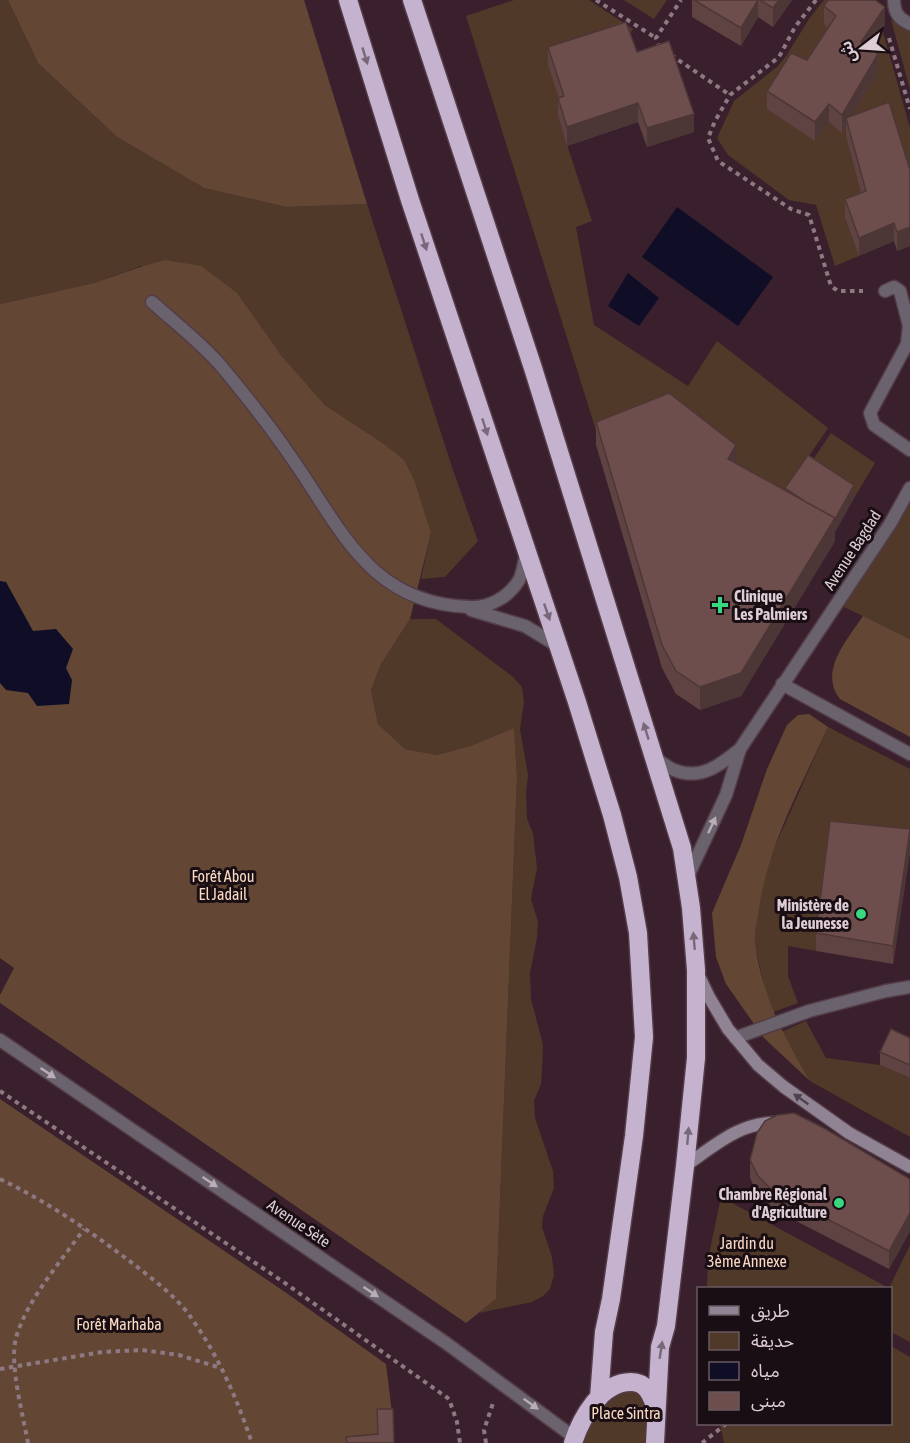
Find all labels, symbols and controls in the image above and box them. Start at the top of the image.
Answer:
north arrow [832,18,892,78]
text: ش [836,39,860,65]
one-way arrow [361,47,370,65]
one-way arrow [420,233,429,251]
one-way arrow [481,418,490,436]
street label: Avenue Bagdad [820,507,885,593]
place label: Clinique Les Palmiers [734,587,808,623]
marker: Clinique Les Palmiers [711,596,729,614]
one-way arrow [542,603,552,621]
one-way arrow [640,722,650,740]
one-way arrow [708,817,717,834]
park label: Forêt Abou El Jadail [191,867,255,903]
place label: Ministère de la Jeunesse [777,896,849,932]
marker: Ministère de la Jeunesse [854,907,868,921]
one-way arrow [689,932,699,951]
one-way arrow [40,1067,56,1079]
one-way arrow [794,1093,810,1105]
one-way arrow [683,1126,693,1145]
one-way arrow [202,1177,218,1188]
place label: Chambre Régional d'Agriculture [719,1185,828,1221]
street label: Avenue Sète [264,1195,334,1251]
marker: Chambre Régional d'Agriculture [832,1196,846,1210]
park label: Jardin du 3ème Annexe [707,1234,787,1270]
one-way arrow [363,1286,379,1297]
legend [697,1287,892,1425]
text: طريق [751,1300,790,1322]
park label: Forêt Marhaba [76,1315,162,1333]
text: حديقة [751,1330,794,1351]
one-way arrow [656,1340,665,1359]
text: مياه [751,1360,780,1381]
text: مبنى [751,1390,786,1412]
one-way arrow [523,1398,538,1410]
park label: Place Sintra [591,1404,661,1422]

